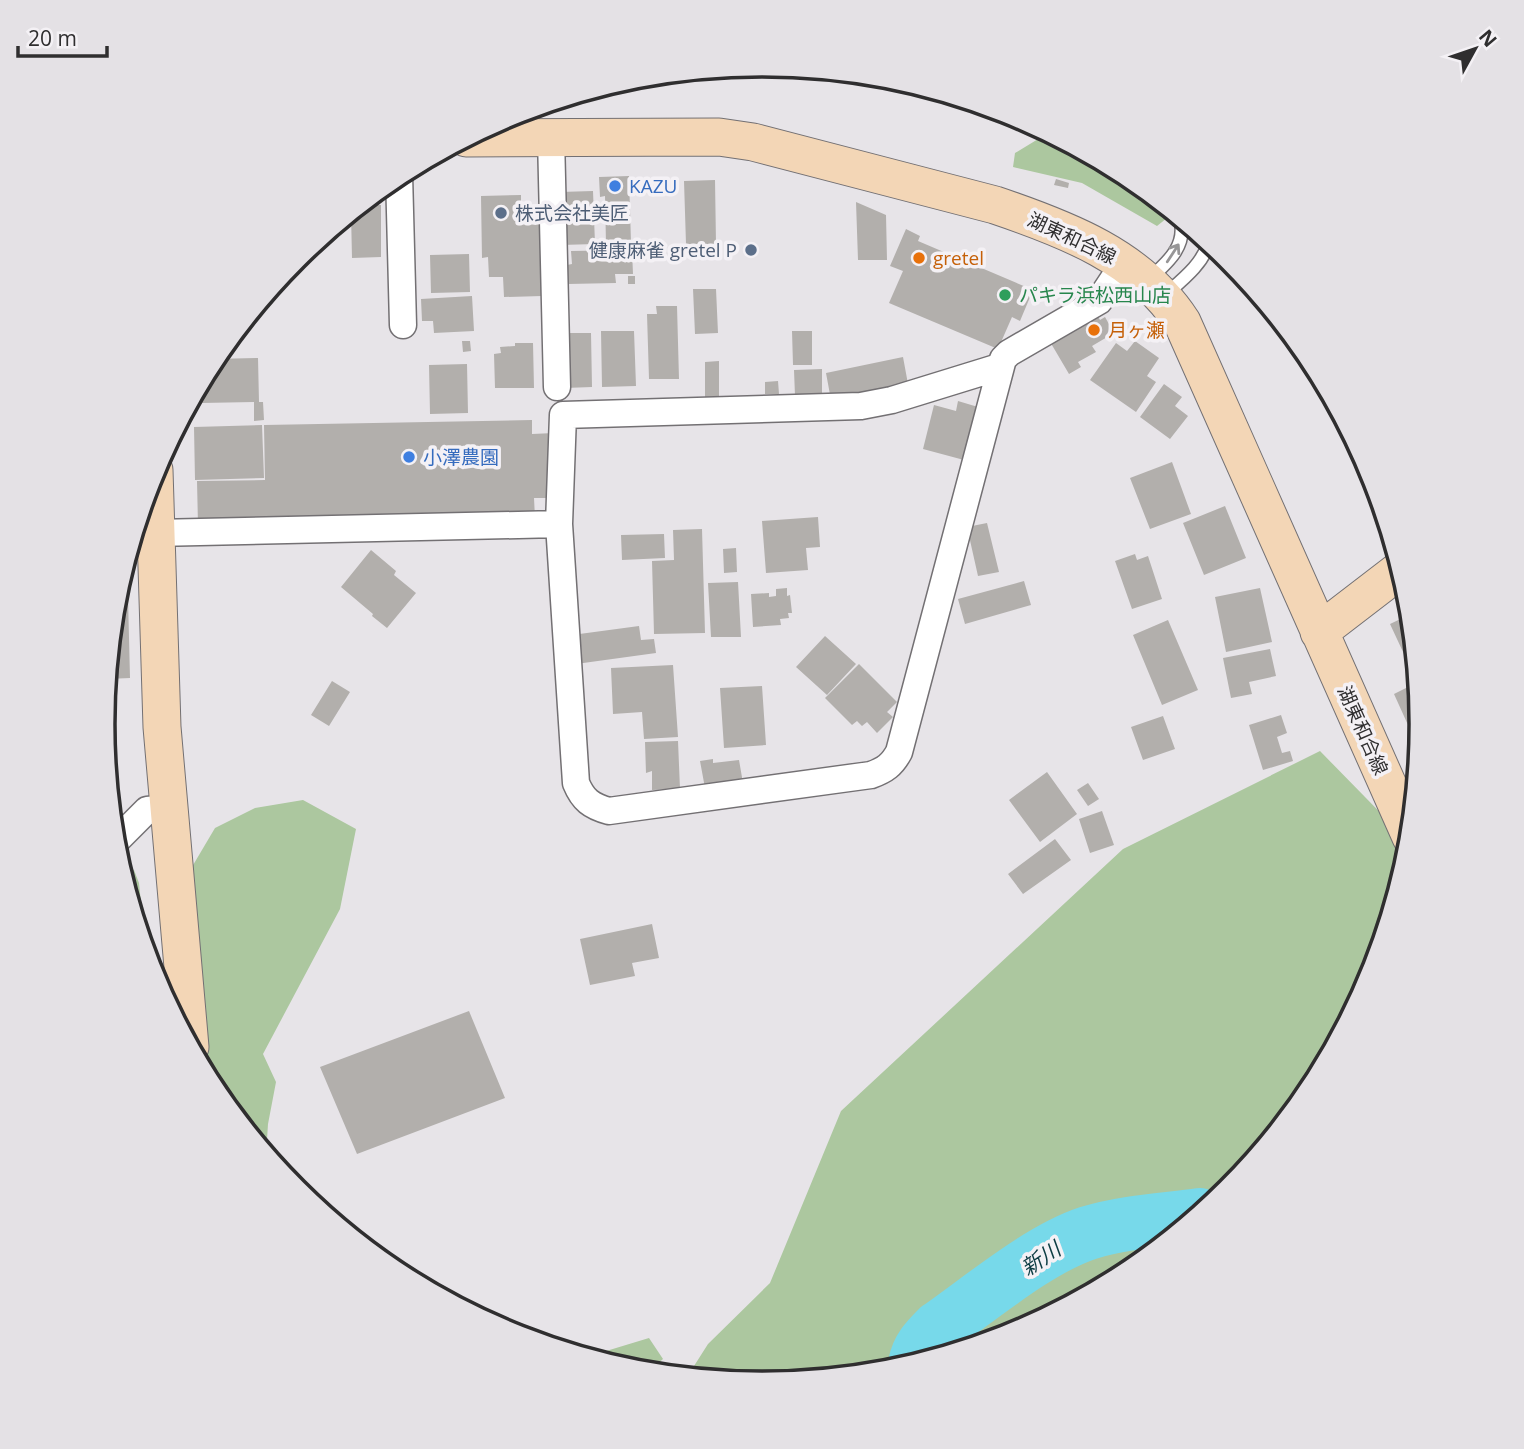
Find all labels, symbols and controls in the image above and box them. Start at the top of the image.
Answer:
scale bar [18,14,107,58]
north arrow [1440,14,1510,84]
text: 20 m [28,24,77,52]
text: N [1473,24,1503,52]
place label: KAZU [629,173,677,199]
marker: KAZU [607,178,623,194]
place label: 株式会社美匠 [515,200,629,226]
marker: 株式会社美匠 [493,205,509,221]
street label: 湖東和合線 [1023,206,1121,270]
place label: 健康麻雀 gretel P [589,237,737,263]
marker: 健康麻雀 gretel P [743,242,759,258]
one-way arrow [1166,244,1181,263]
place label: gretel [933,245,984,271]
marker: gretel [911,250,927,266]
place label: パキラ浜松西山店 [1019,282,1171,308]
marker: パキラ浜松西山店 [997,287,1013,303]
place label: 月ヶ瀬 [1108,317,1165,343]
marker: 月ヶ瀬 [1086,322,1102,338]
place label: 小澤農園 [423,444,499,470]
marker: 小澤農園 [401,449,417,465]
street label: 湖東和合線 [1332,681,1394,779]
water label: 新川 [1015,1234,1067,1282]

